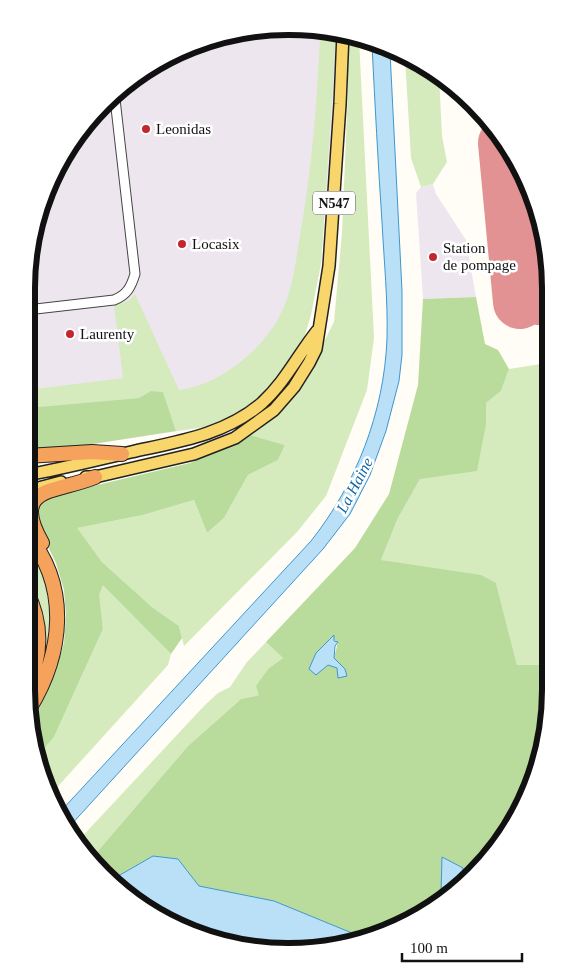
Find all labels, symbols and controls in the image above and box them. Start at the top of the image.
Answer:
place label: Leonidas [156,121,211,137]
marker: Leonidas [140,123,152,135]
road number: N547 [313,192,355,214]
place label: Locasix [192,236,240,252]
marker: Locasix [176,238,188,250]
place label: Station de pompage [443,240,516,273]
marker: Station de pompage [427,251,439,263]
place label: Laurenty [80,326,135,342]
marker: Laurenty [64,328,76,340]
water label: La Haine [332,455,376,517]
scale bar [402,930,522,962]
text: 100 m [410,940,448,956]

